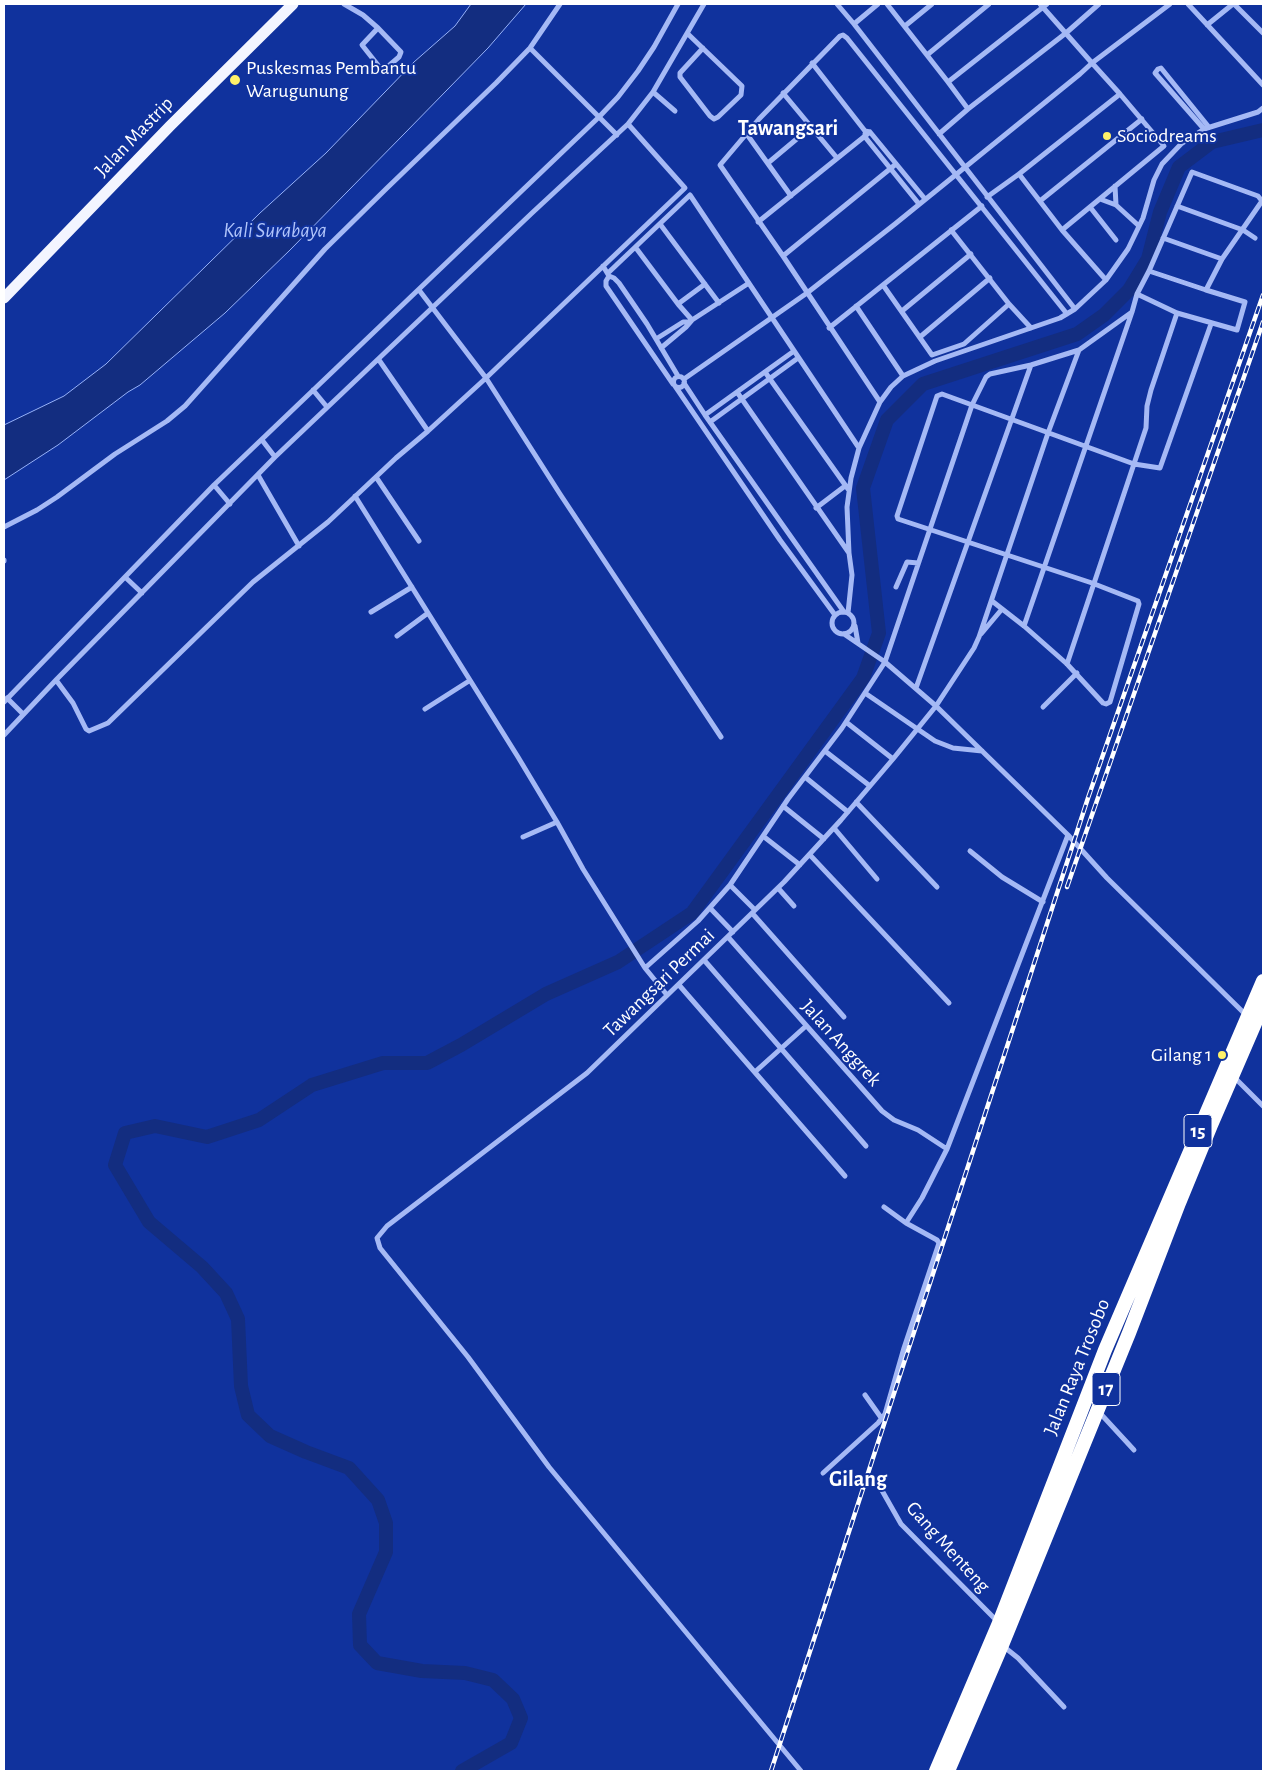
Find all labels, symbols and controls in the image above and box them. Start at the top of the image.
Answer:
place label: Puskesmas Pembantu Warugunung [246,56,416,103]
marker: Puskesmas Pembantu Warugunung [228,73,242,87]
street label: Jalan Mastrip [90,92,178,182]
district label: Tawangsari [738,115,838,141]
place label: Sociodreams [1117,124,1217,148]
marker: Sociodreams [1101,130,1113,142]
water label: Kali Surabaya [223,218,327,244]
street label: Tawangsari Permai [598,924,720,1042]
street label: Jalan Anggrek [796,995,886,1091]
place label: Gilang 1 [1151,1043,1212,1067]
marker: Gilang 1 [1216,1049,1228,1061]
road number: 15 [1184,1114,1212,1148]
street label: Jalan Raya Trosobo [1039,1295,1115,1439]
road number: 17 [1092,1372,1120,1406]
district label: Gilang [829,1466,887,1492]
street label: Gang Menteng [901,1496,995,1598]

